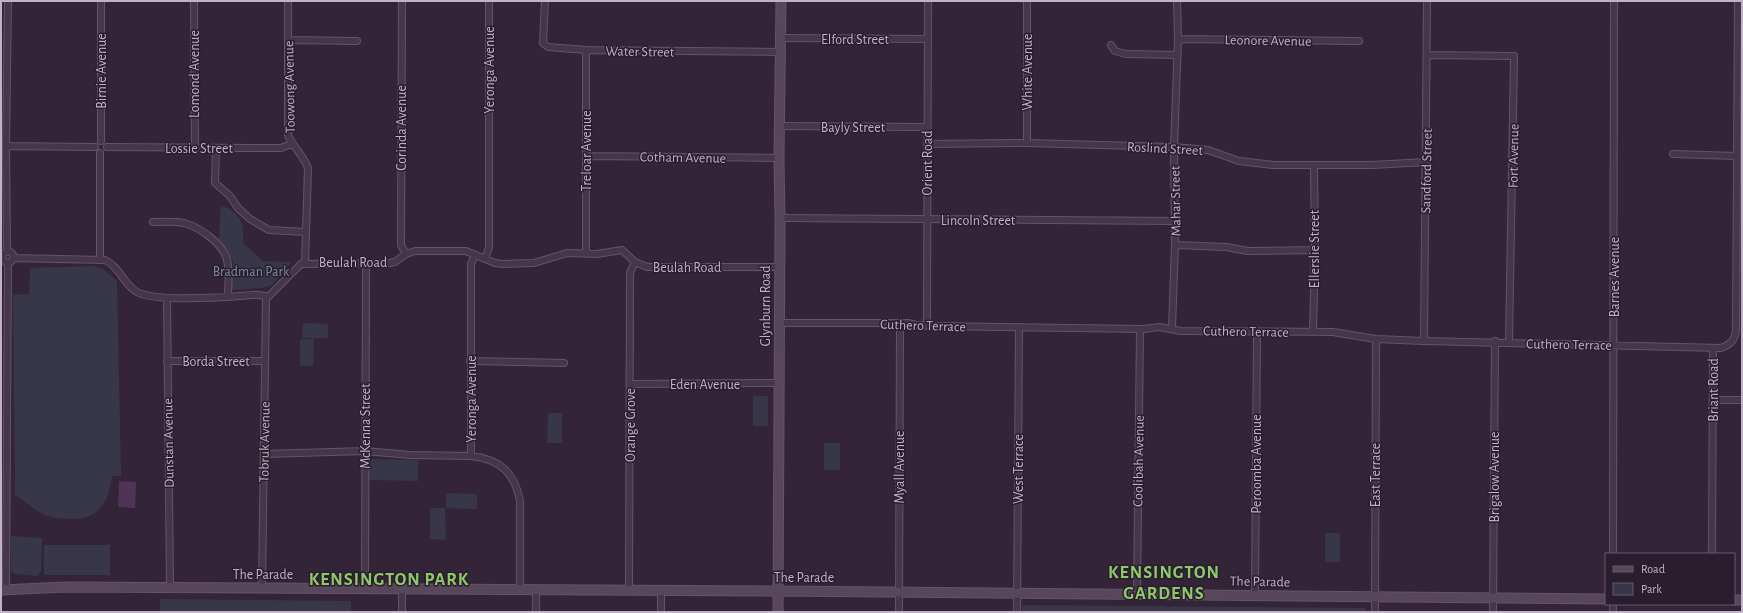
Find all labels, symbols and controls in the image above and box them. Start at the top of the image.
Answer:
street label: Yeronga Avenue [483,26,497,114]
street label: Lomond Avenue [188,30,202,118]
street label: Birnie Avenue [95,33,109,109]
street label: Elford Street [821,33,889,47]
street label: Leonore Avenue [1224,33,1312,49]
street label: White Avenue [1021,34,1035,110]
street label: Toowong Avenue [282,41,298,133]
street label: Water Street [605,44,675,60]
street label: Corinda Avenue [395,85,409,171]
street label: Treloar Avenue [580,110,594,192]
street label: Bayly Street [821,121,886,135]
street label: Fort Avenue [1506,124,1522,188]
street label: Sandford Street [1419,128,1435,214]
street label: Orient Road [921,130,935,196]
street label: Roslind Street [1127,140,1204,158]
street label: Lossie Street [165,142,234,156]
street label: Cotham Avenue [640,150,726,166]
street label: Mahar Street [1168,165,1184,236]
street label: Ellerslie Street [1308,209,1322,288]
street label: Lincoln Street [941,214,1016,228]
street label: Barnes Avenue [1608,237,1622,317]
street label: Beulah Road [319,256,387,270]
street label: Beulah Road [653,261,721,275]
park label: Bradman Park [213,265,290,279]
street label: Glynburn Road [759,265,773,347]
street label: Cuthero Terrace [880,318,966,334]
street label: Cuthero Terrace [1203,324,1289,340]
street label: Cuthero Terrace [1526,337,1612,353]
street label: Borda Street [182,355,250,369]
street label: Yeronga Avenue [465,355,479,443]
street label: Briant Road [1707,358,1721,422]
street label: Eden Avenue [670,378,740,392]
street label: McKenna Street [359,383,373,469]
street label: Orange Grove [624,388,638,462]
street label: Dunstan Avenue [161,398,177,488]
street label: Tobruk Avenue [257,401,273,483]
street label: Peroomba Avenue [1250,414,1264,514]
street label: Coolibah Avenue [1131,415,1147,507]
street label: Myall Avenue [893,430,907,504]
street label: Brigalow Avenue [1488,431,1502,523]
street label: West Terrace [1012,434,1026,504]
street label: East Terrace [1369,443,1383,507]
legend [1605,553,1735,605]
text: Road [1641,563,1665,575]
district label: KENSINGTON GARDENS [1108,564,1220,603]
street label: The Parade [233,568,293,582]
district label: KENSINGTON PARK [309,571,469,589]
street label: The Parade [774,571,834,585]
street label: The Parade [1230,574,1290,590]
text: Park [1641,583,1662,595]

